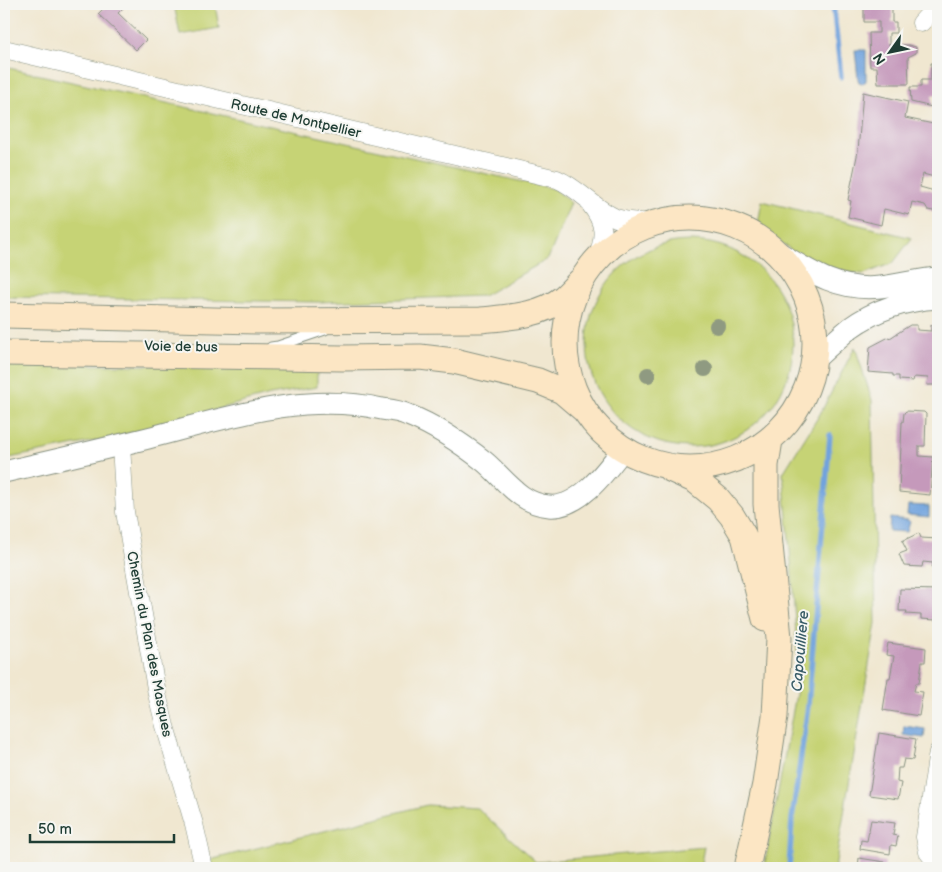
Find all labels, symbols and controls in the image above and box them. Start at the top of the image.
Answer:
north arrow [864,28,914,78]
text: N [870,50,890,68]
street label: Route de Montpellier [229,95,364,142]
street label: Voie de bus [144,337,218,356]
street label: Chemin du Plan des Masques [123,550,176,738]
water label: Capouilliere [787,609,814,692]
scale bar [30,812,174,844]
text: 50 m [38,820,72,839]

